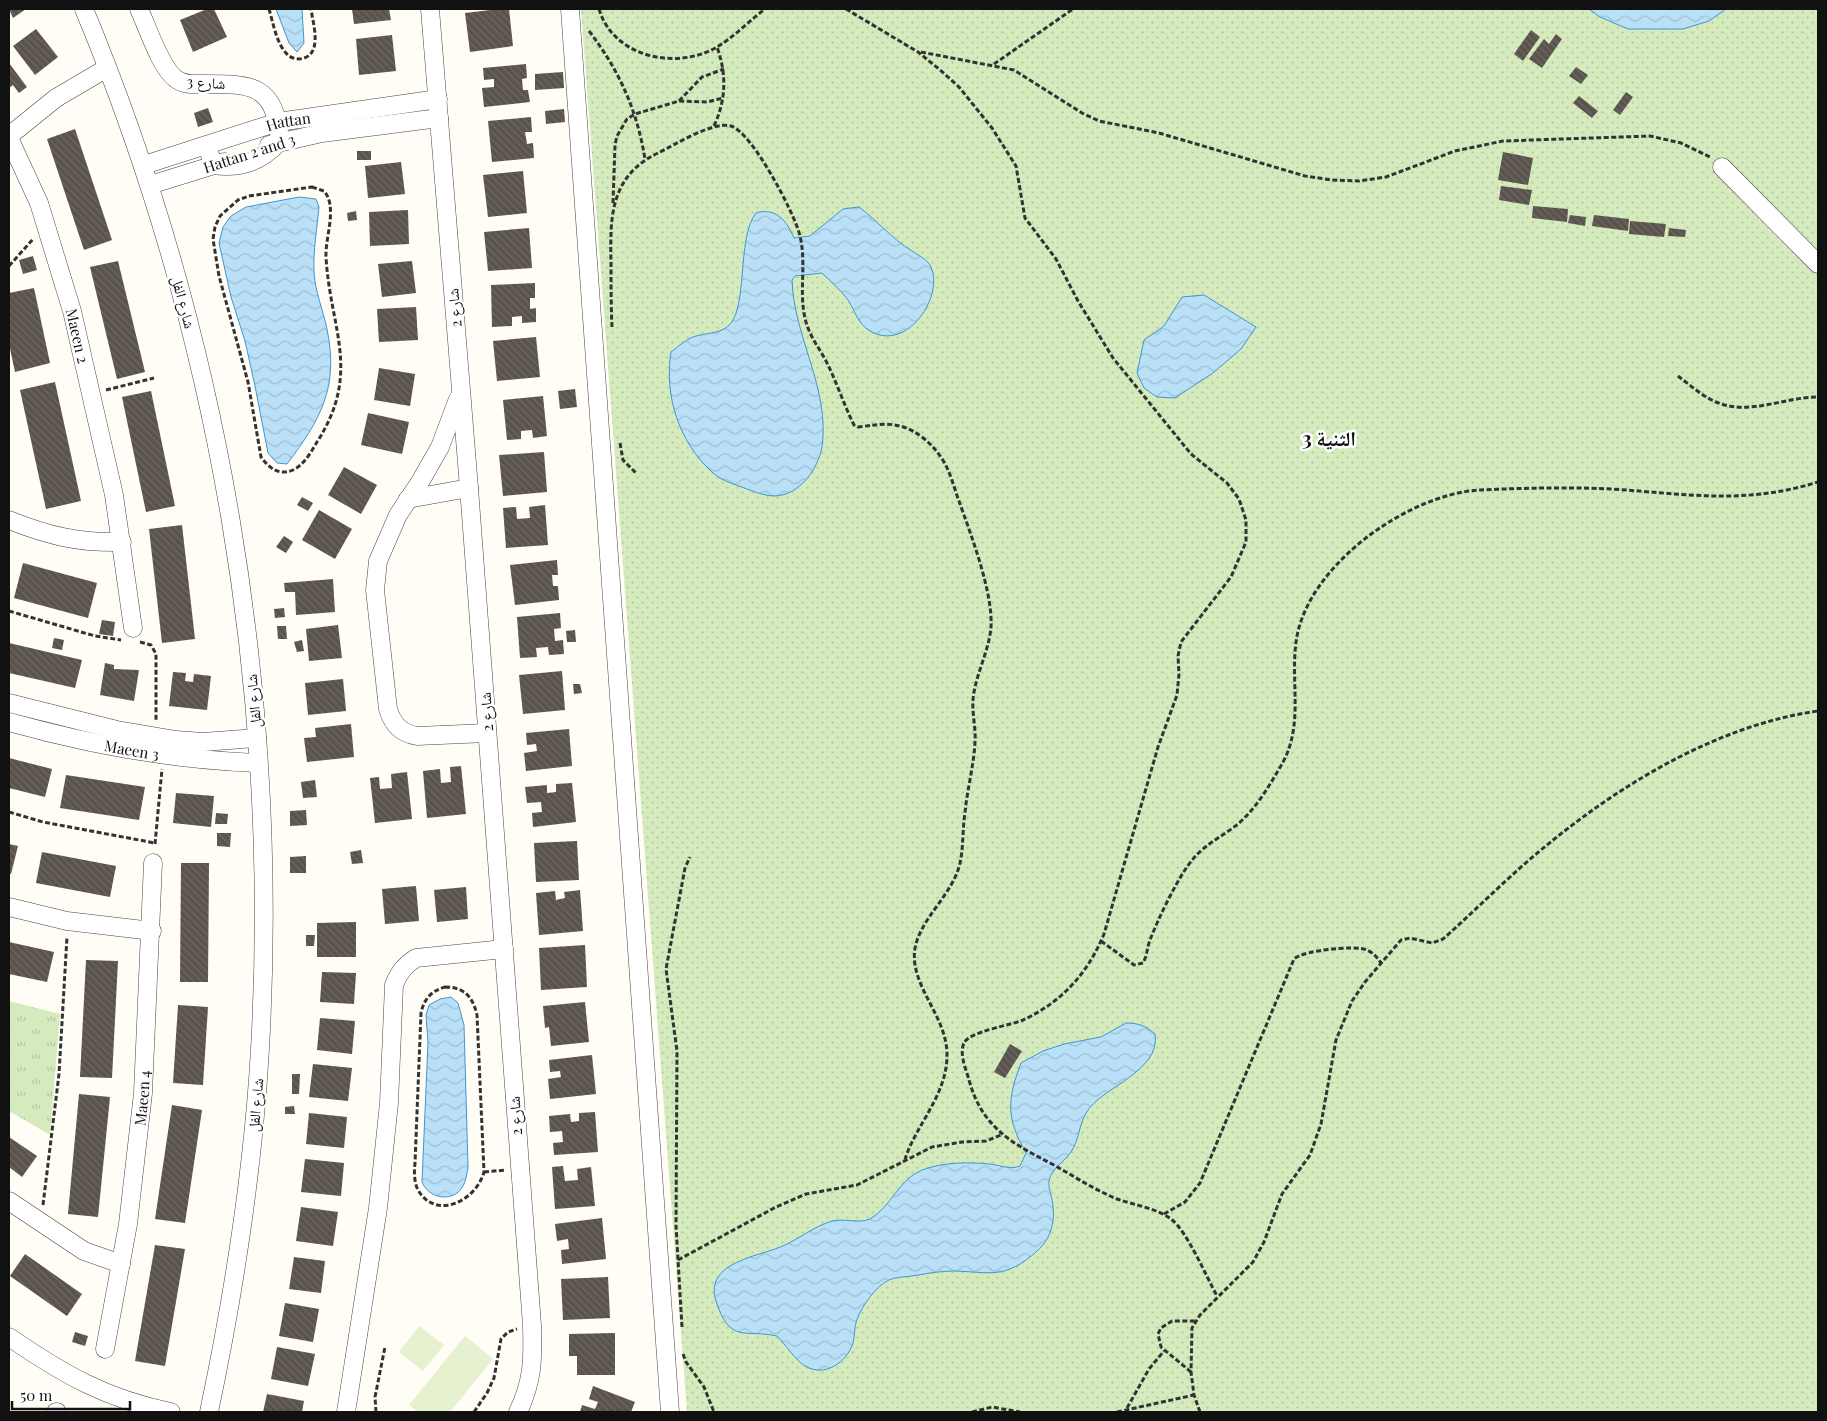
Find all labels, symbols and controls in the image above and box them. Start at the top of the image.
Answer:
street label: شارع 3 [186,71,226,94]
street label: Hattan [263,107,312,135]
street label: Hattan 2 and 3 [200,129,298,177]
street label: شارع الفل [166,273,201,331]
street label: شارع 2 [442,287,467,329]
street label: Maeen 2 [62,307,94,365]
district label: الثنية 3 [1302,424,1356,451]
street label: شارع الفل [241,673,266,729]
street label: شارع 2 [475,691,498,732]
street label: Maeen 3 [103,735,161,764]
street label: Maeen 4 [129,1070,154,1127]
street label: شارع الفل [243,1077,268,1133]
street label: شارع 2 [504,1095,527,1136]
scale bar [12,1378,130,1410]
text: 50 m [20,1385,53,1405]

